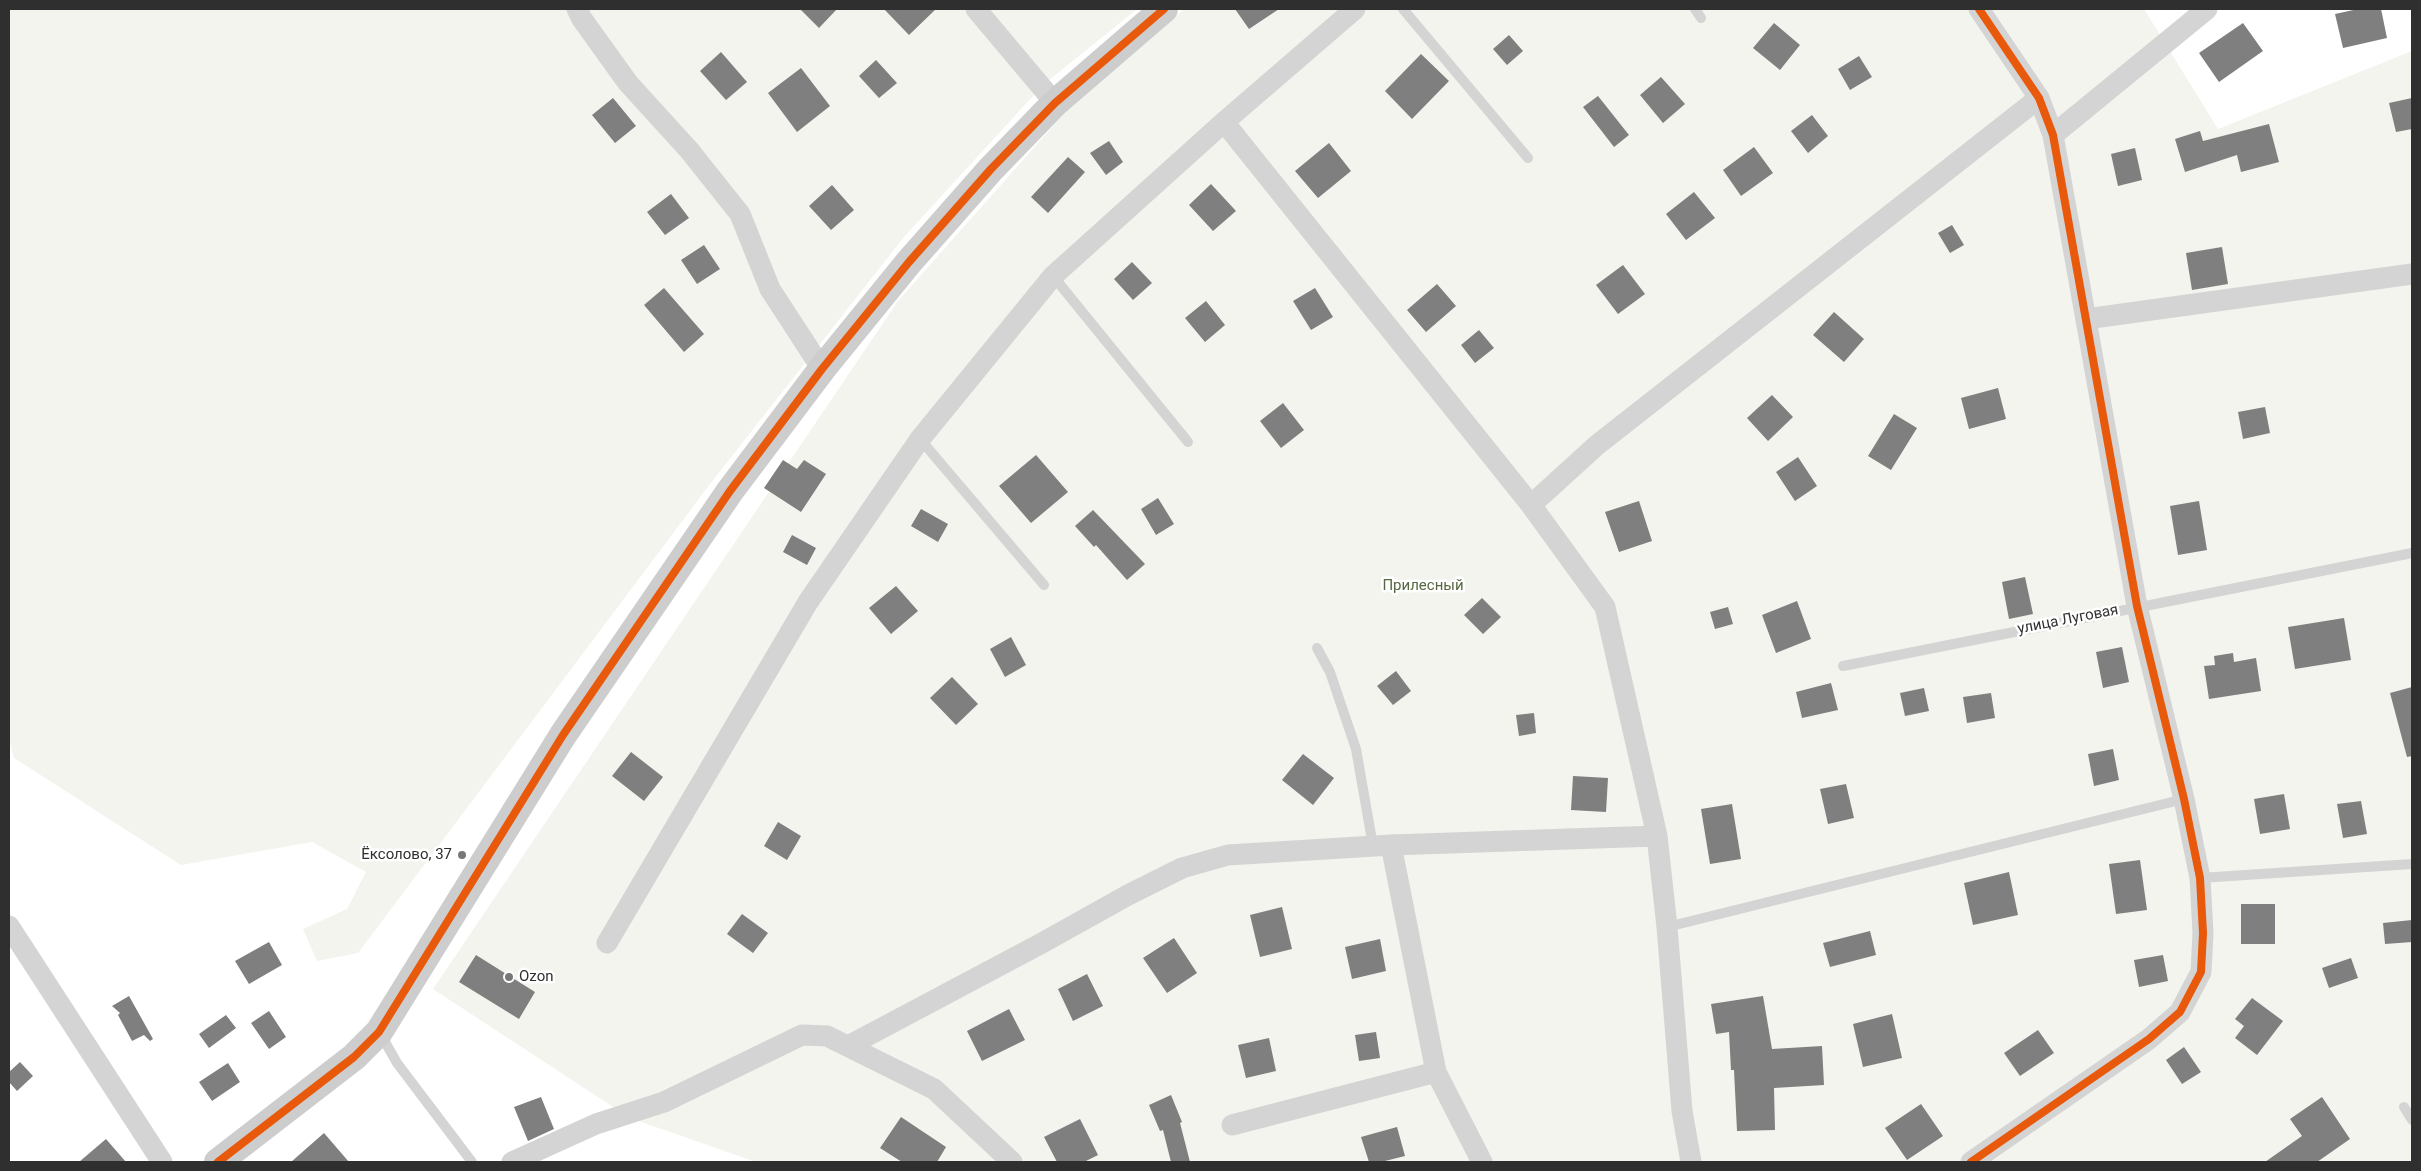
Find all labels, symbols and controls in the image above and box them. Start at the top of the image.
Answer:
park label: Прилесный [1382,577,1464,595]
street label: улица Луговая [2016,601,2120,639]
place label: Ёксолово, 37 [361,846,452,864]
marker: Ёксолово, 37 [456,849,468,861]
place label: Ozon [519,968,553,986]
marker: Ozon [503,971,515,983]

